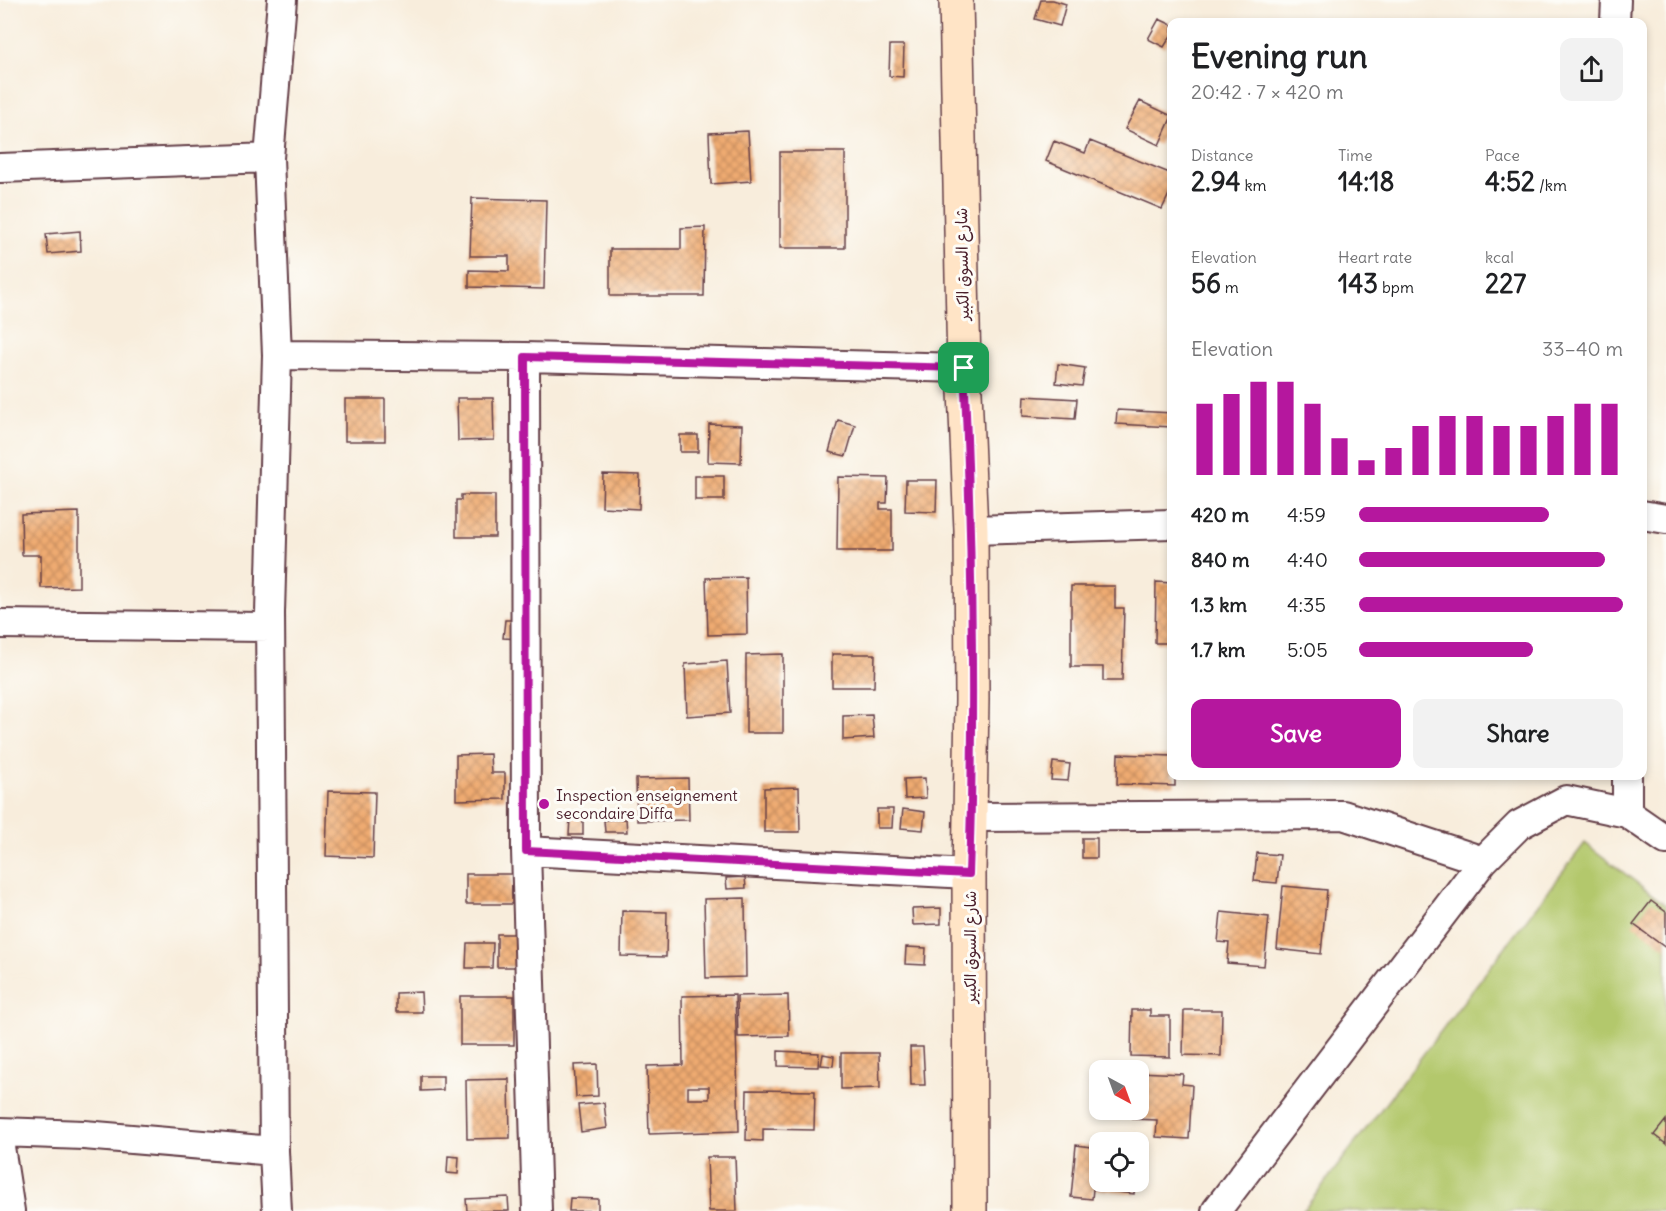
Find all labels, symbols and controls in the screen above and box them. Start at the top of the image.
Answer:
text: Evening run [1191,35,1367,77]
button: share [1560,38,1623,101]
text: 20:42 · 7 × 420 m [1191,79,1344,104]
text: Distance [1191,145,1253,165]
text: Time [1338,145,1373,165]
text: Pace [1485,145,1520,165]
text: 2.94 [1191,165,1241,198]
text: 14:18 [1338,165,1395,198]
text: 4:52 [1485,165,1535,198]
text: km [1241,175,1267,195]
text: /km [1535,175,1567,195]
street label: شارع السوق الكبير [951,208,975,322]
text: Elevation [1191,247,1257,267]
text: Heart rate [1338,247,1412,267]
text: kcal [1485,247,1514,267]
text: 56 [1191,267,1221,300]
text: 143 [1338,267,1378,300]
text: 227 [1485,267,1526,300]
text: m [1221,277,1239,297]
text: bpm [1378,277,1414,297]
text: Elevation [1191,336,1273,361]
text: 33–40 m [1542,336,1623,361]
pin [938,342,989,393]
icon: arrive [947,351,980,384]
text: 420 m [1191,502,1249,527]
text: 4:59 [1287,502,1326,527]
text: 840 m [1191,547,1250,572]
text: 4:40 [1287,547,1328,572]
text: 1.3 km [1191,592,1247,617]
text: 4:35 [1287,592,1326,617]
text: 1.7 km [1191,637,1245,662]
text: 5:05 [1287,637,1328,662]
button: Save [1191,699,1401,768]
button: Share [1413,699,1623,768]
place label: Inspection enseignement secondaire Diffa [556,785,738,823]
marker: Inspection enseignement secondaire Diffa [537,797,551,811]
street label: شارع السوق الكبير [960,891,982,1005]
north arrow [1089,1060,1149,1120]
map controls [1089,1060,1149,1192]
button: locate [1089,1132,1149,1192]

